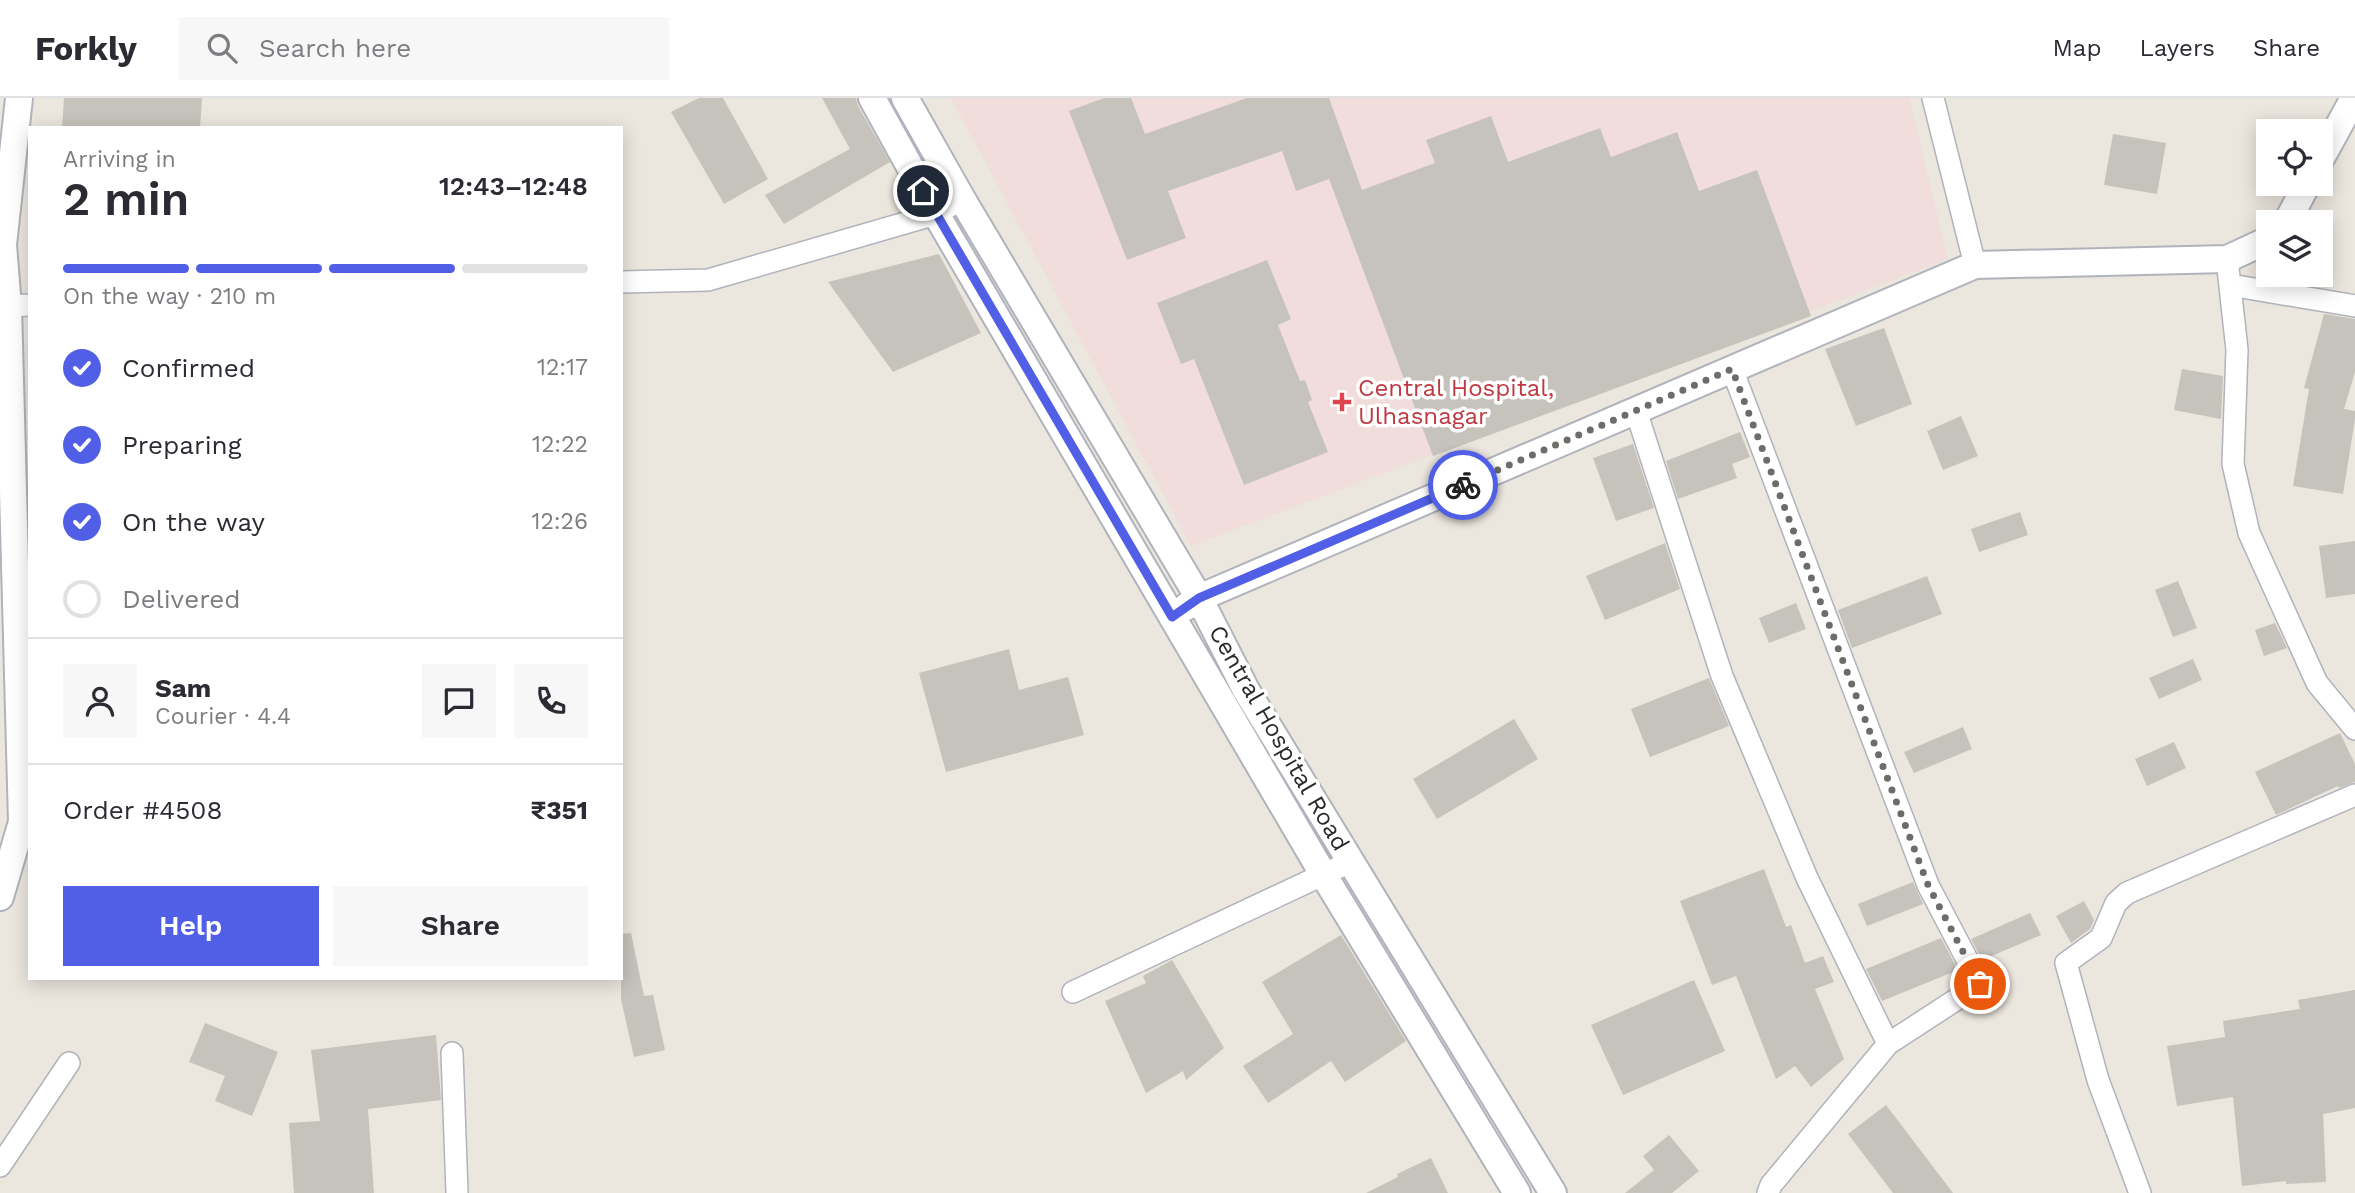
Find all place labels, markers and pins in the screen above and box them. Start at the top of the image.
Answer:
pin [893,161,953,221]
place label: Central Hospital, Ulhasnagar [1358,374,1554,430]
marker: Central Hospital, Ulhasnagar [1332,392,1352,412]
pin [1950,954,2010,1014]

